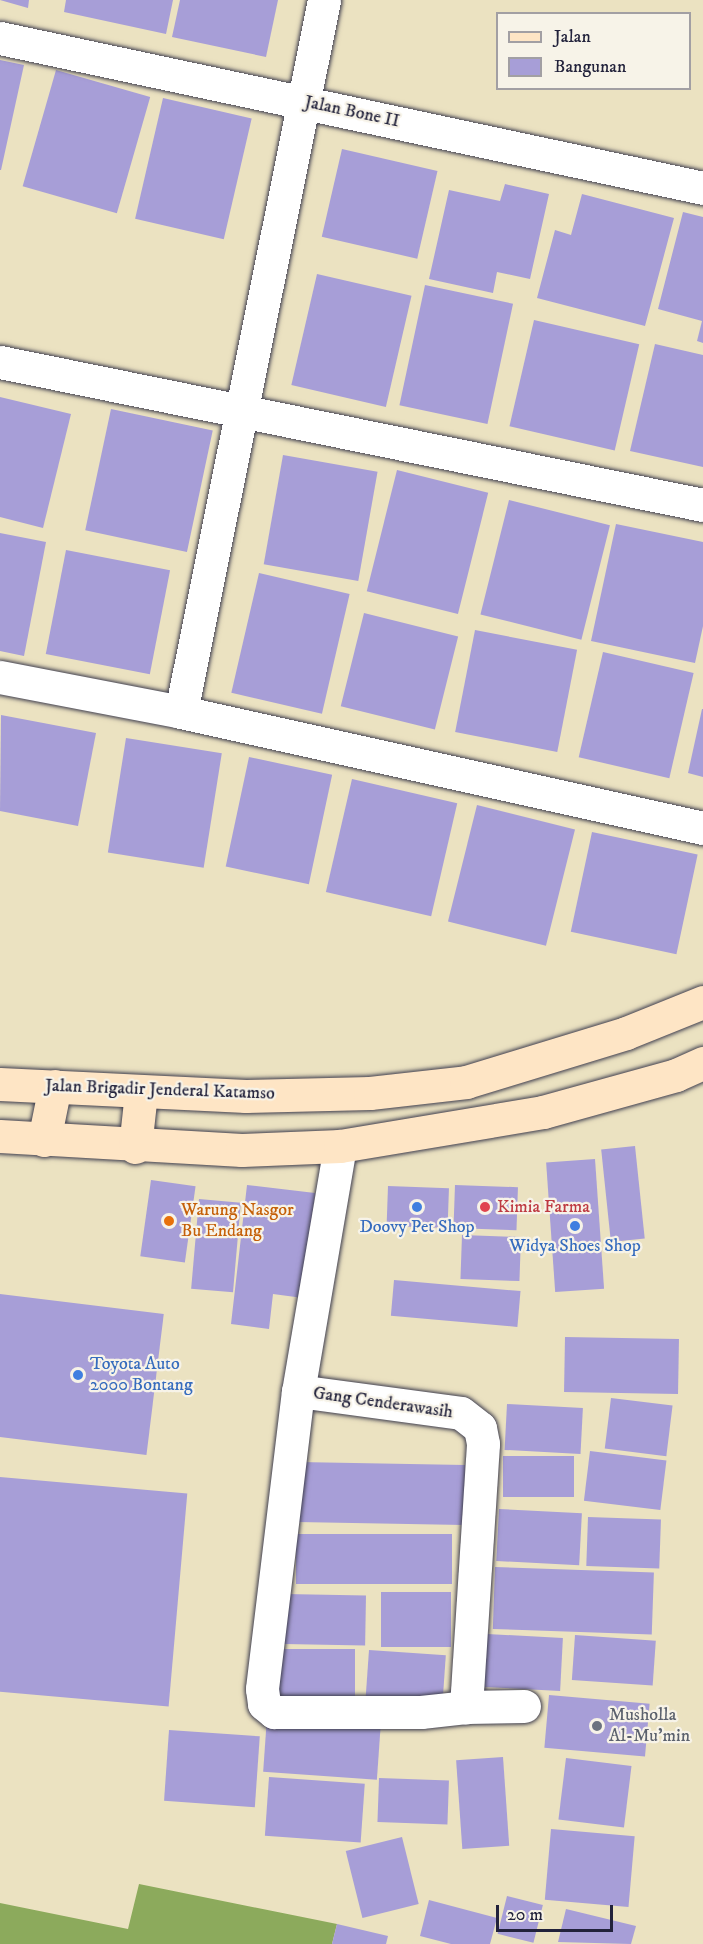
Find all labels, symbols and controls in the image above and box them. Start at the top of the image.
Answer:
legend [496,12,691,90]
text: Jalan [554,26,591,48]
text: Bangunan [554,56,626,78]
street label: Jalan Bone II [303,91,401,133]
street label: Jalan Brigadir Jenderal Katamso [45,1075,275,1105]
place label: Kimia Farma [497,1196,590,1218]
place label: Warung Nasgor Bu Endang [181,1200,294,1242]
marker: Doovy Pet Shop [410,1200,424,1214]
marker: Kimia Farma [478,1200,492,1214]
marker: Warung Nasgor Bu Endang [162,1214,176,1228]
place label: Doovy Pet Shop [359,1216,475,1238]
marker: Widya Shoes Shop [568,1219,582,1233]
place label: Widya Shoes Shop [509,1235,641,1257]
place label: Toyota Auto 2000 Bontang [90,1354,193,1396]
marker: Toyota Auto 2000 Bontang [71,1368,85,1382]
street label: Gang Cenderawasih [312,1382,454,1424]
place label: Musholla Al-Mu'min [609,1705,690,1748]
marker: Musholla Al-Mu'min [590,1719,604,1733]
scale bar [499,1893,616,1931]
text: 20 m [507,1904,543,1926]

